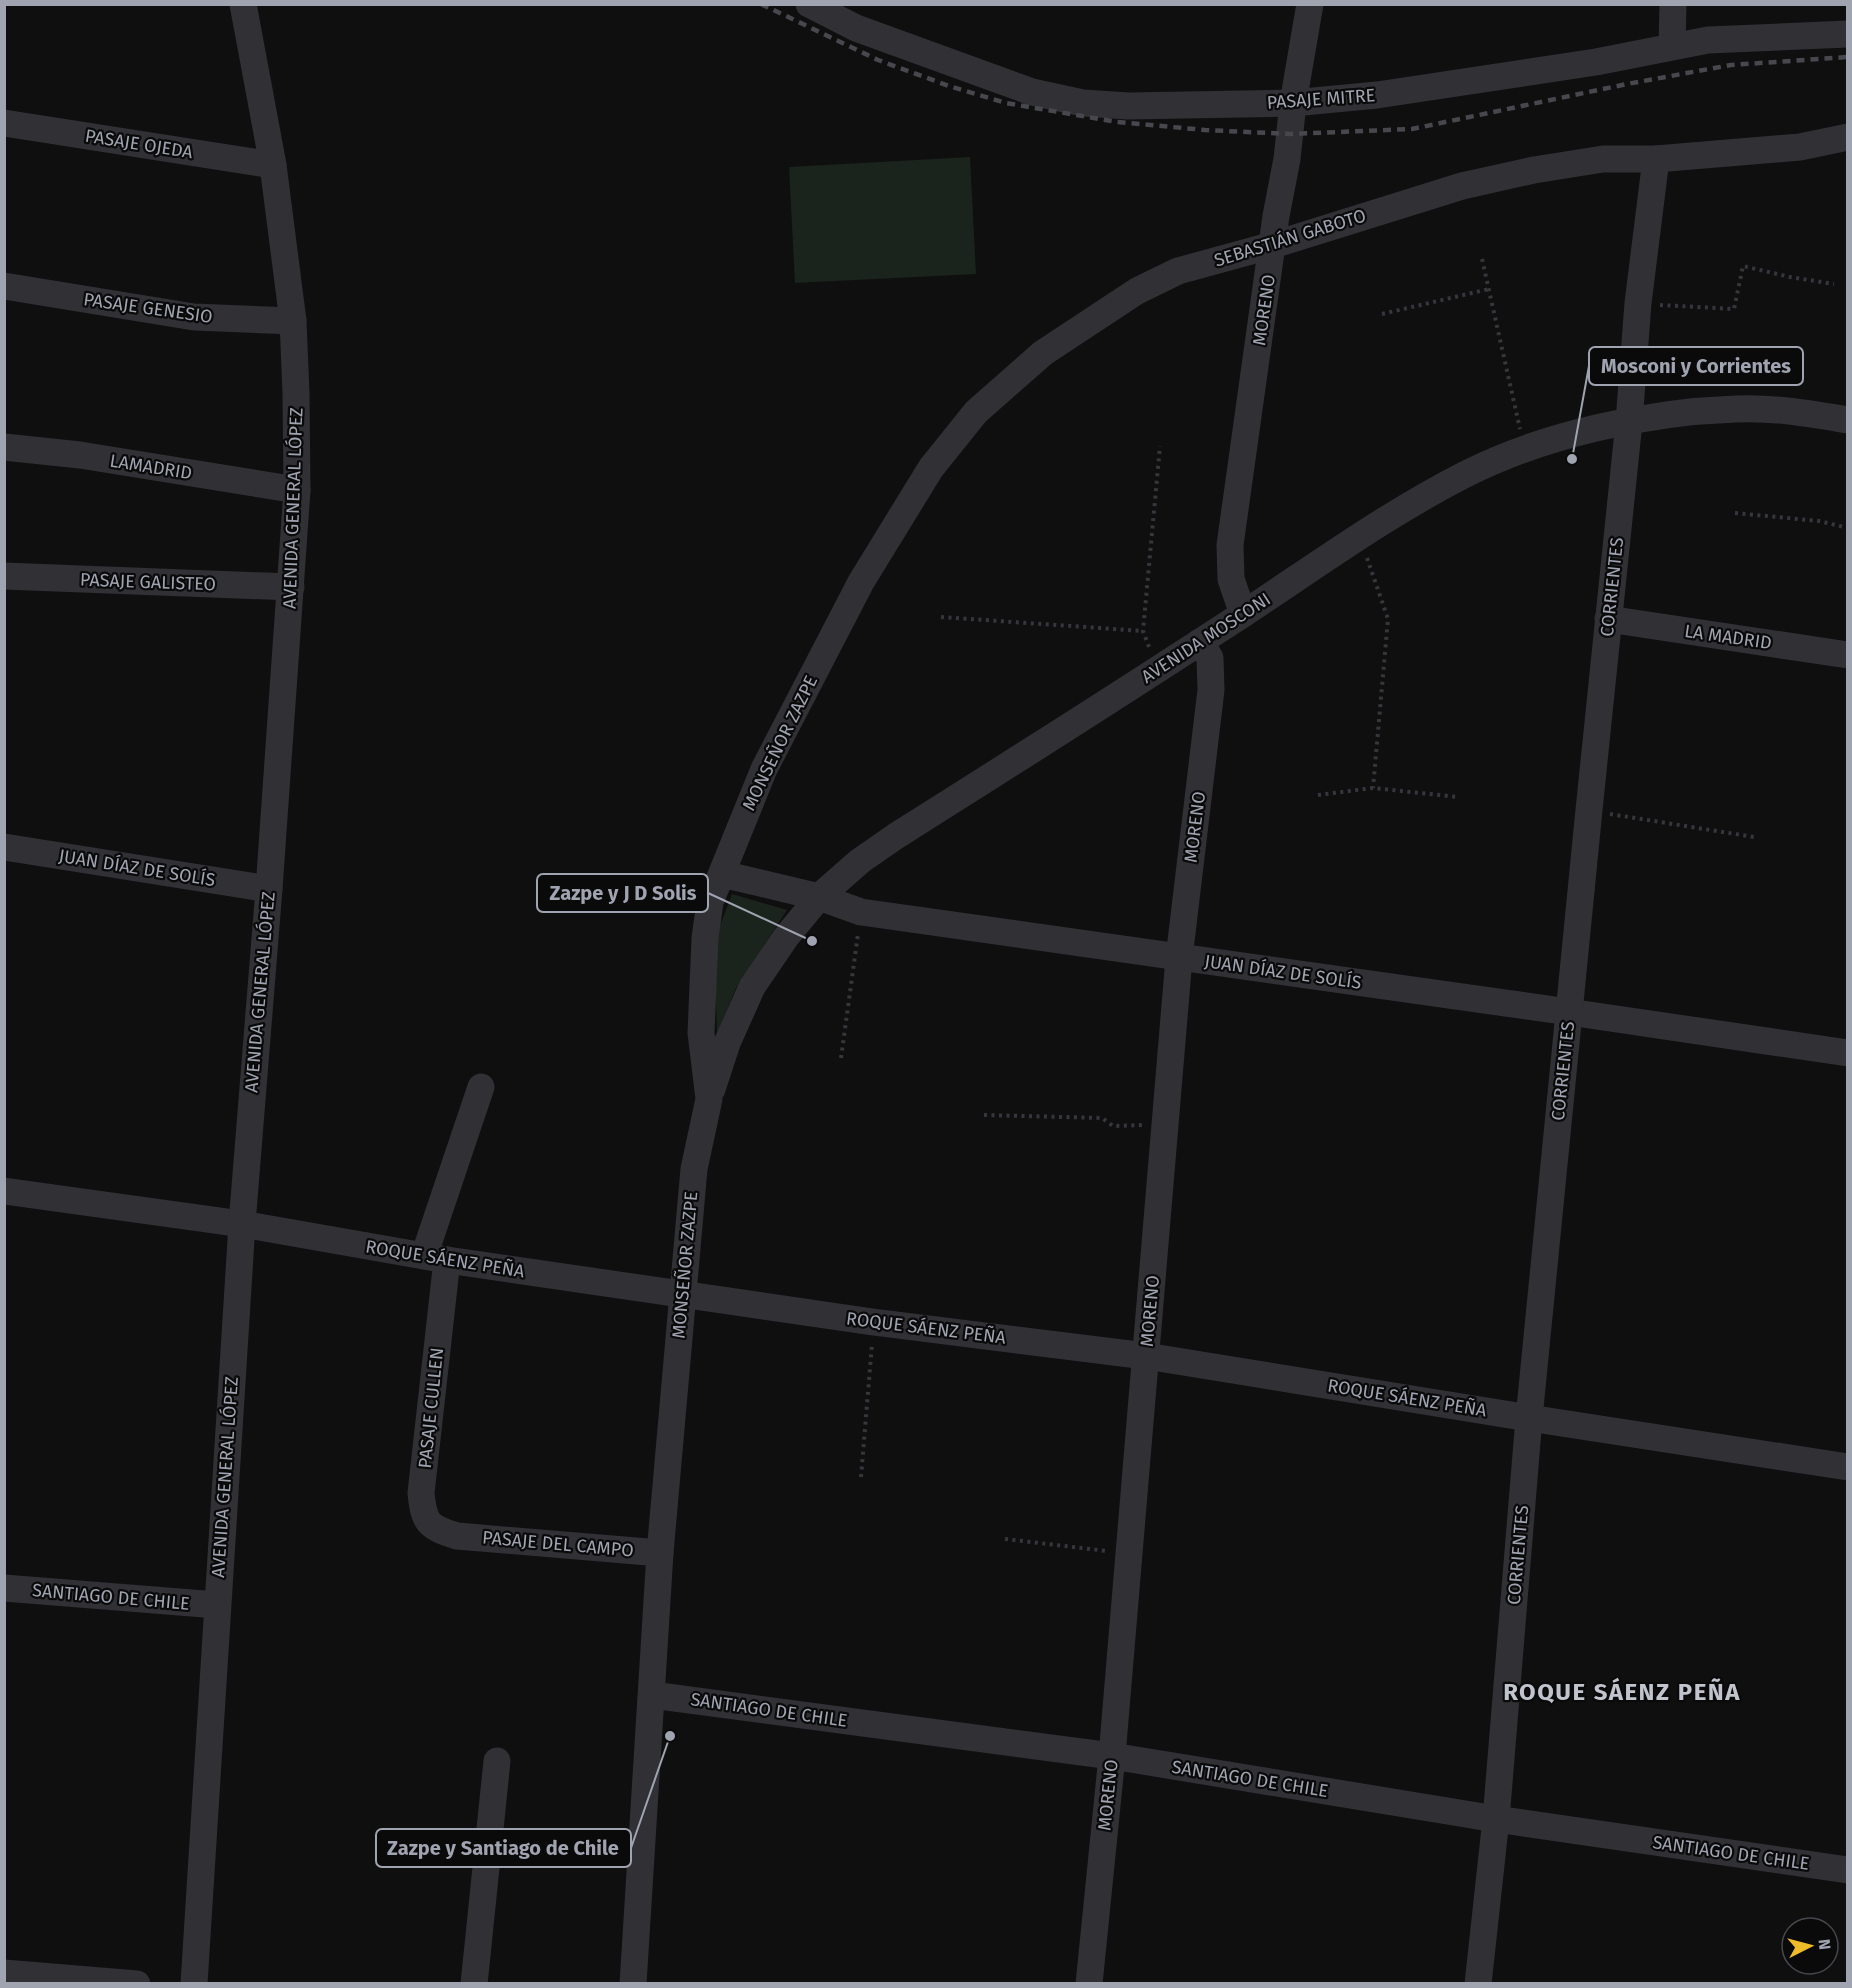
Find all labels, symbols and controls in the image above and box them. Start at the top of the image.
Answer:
street label: PASAJE MITRE [1266,84,1376,114]
street label: PASAJE OJEDA [84,125,195,163]
street label: SEBASTIÁN GABOTO [1211,203,1369,272]
street label: MORENO [1248,273,1280,347]
street label: PASAJE GENESIO [82,288,214,328]
callout: Mosconi y Corrientes [1589,347,1803,385]
text: Mosconi y Corrientes [1601,354,1791,378]
street label: AVENIDA GENERAL LÓPEZ [278,407,308,609]
street label: LAMADRID [108,450,194,484]
street label: CORRIENTES [1596,536,1628,638]
street label: PASAJE GALISTEO [80,569,216,595]
street label: AVENIDA MOSCONI [1137,588,1275,688]
street label: LA MADRID [1683,620,1773,654]
street label: MONSEÑOR ZAZPE [737,671,822,814]
street label: MORENO [1180,790,1210,864]
street label: JUAN DÍAZ DE SOLÍS [57,844,217,891]
callout: Zazpe y J D Solis [537,874,708,912]
text: Zazpe y J D Solis [550,881,697,905]
street label: AVENIDA GENERAL LÓPEZ [240,891,280,1093]
street label: JUAN DÍAZ DE SOLÍS [1203,949,1363,994]
street label: CORRIENTES [1547,1020,1579,1122]
street label: MONSEÑOR ZAZPE [667,1190,702,1339]
street label: ROQUE SÁENZ PEÑA [364,1235,527,1283]
street label: MORENO [1136,1274,1164,1348]
street label: ROQUE SÁENZ PEÑA [845,1306,1008,1349]
street label: PASAJE CULLEN [414,1347,448,1469]
street label: ROQUE SÁENZ PEÑA [1326,1374,1489,1422]
street label: AVENIDA GENERAL LÓPEZ [207,1376,243,1578]
street label: CORRIENTES [1503,1504,1533,1606]
street label: PASAJE DEL CAMPO [481,1526,635,1562]
street label: SANTIAGO DE CHILE [31,1579,191,1615]
district label: ROQUE SÁENZ PEÑA [1503,1677,1741,1706]
street label: SANTIAGO DE CHILE [689,1688,849,1732]
street label: SANTIAGO DE CHILE [1170,1756,1330,1802]
street label: MORENO [1093,1758,1123,1832]
callout: Zazpe y Santiago de Chile [376,1829,631,1867]
street label: SANTIAGO DE CHILE [1651,1831,1811,1875]
text: Zazpe y Santiago de Chile [387,1836,619,1860]
north arrow [1780,1916,1840,1976]
text: N [1814,1938,1834,1951]

